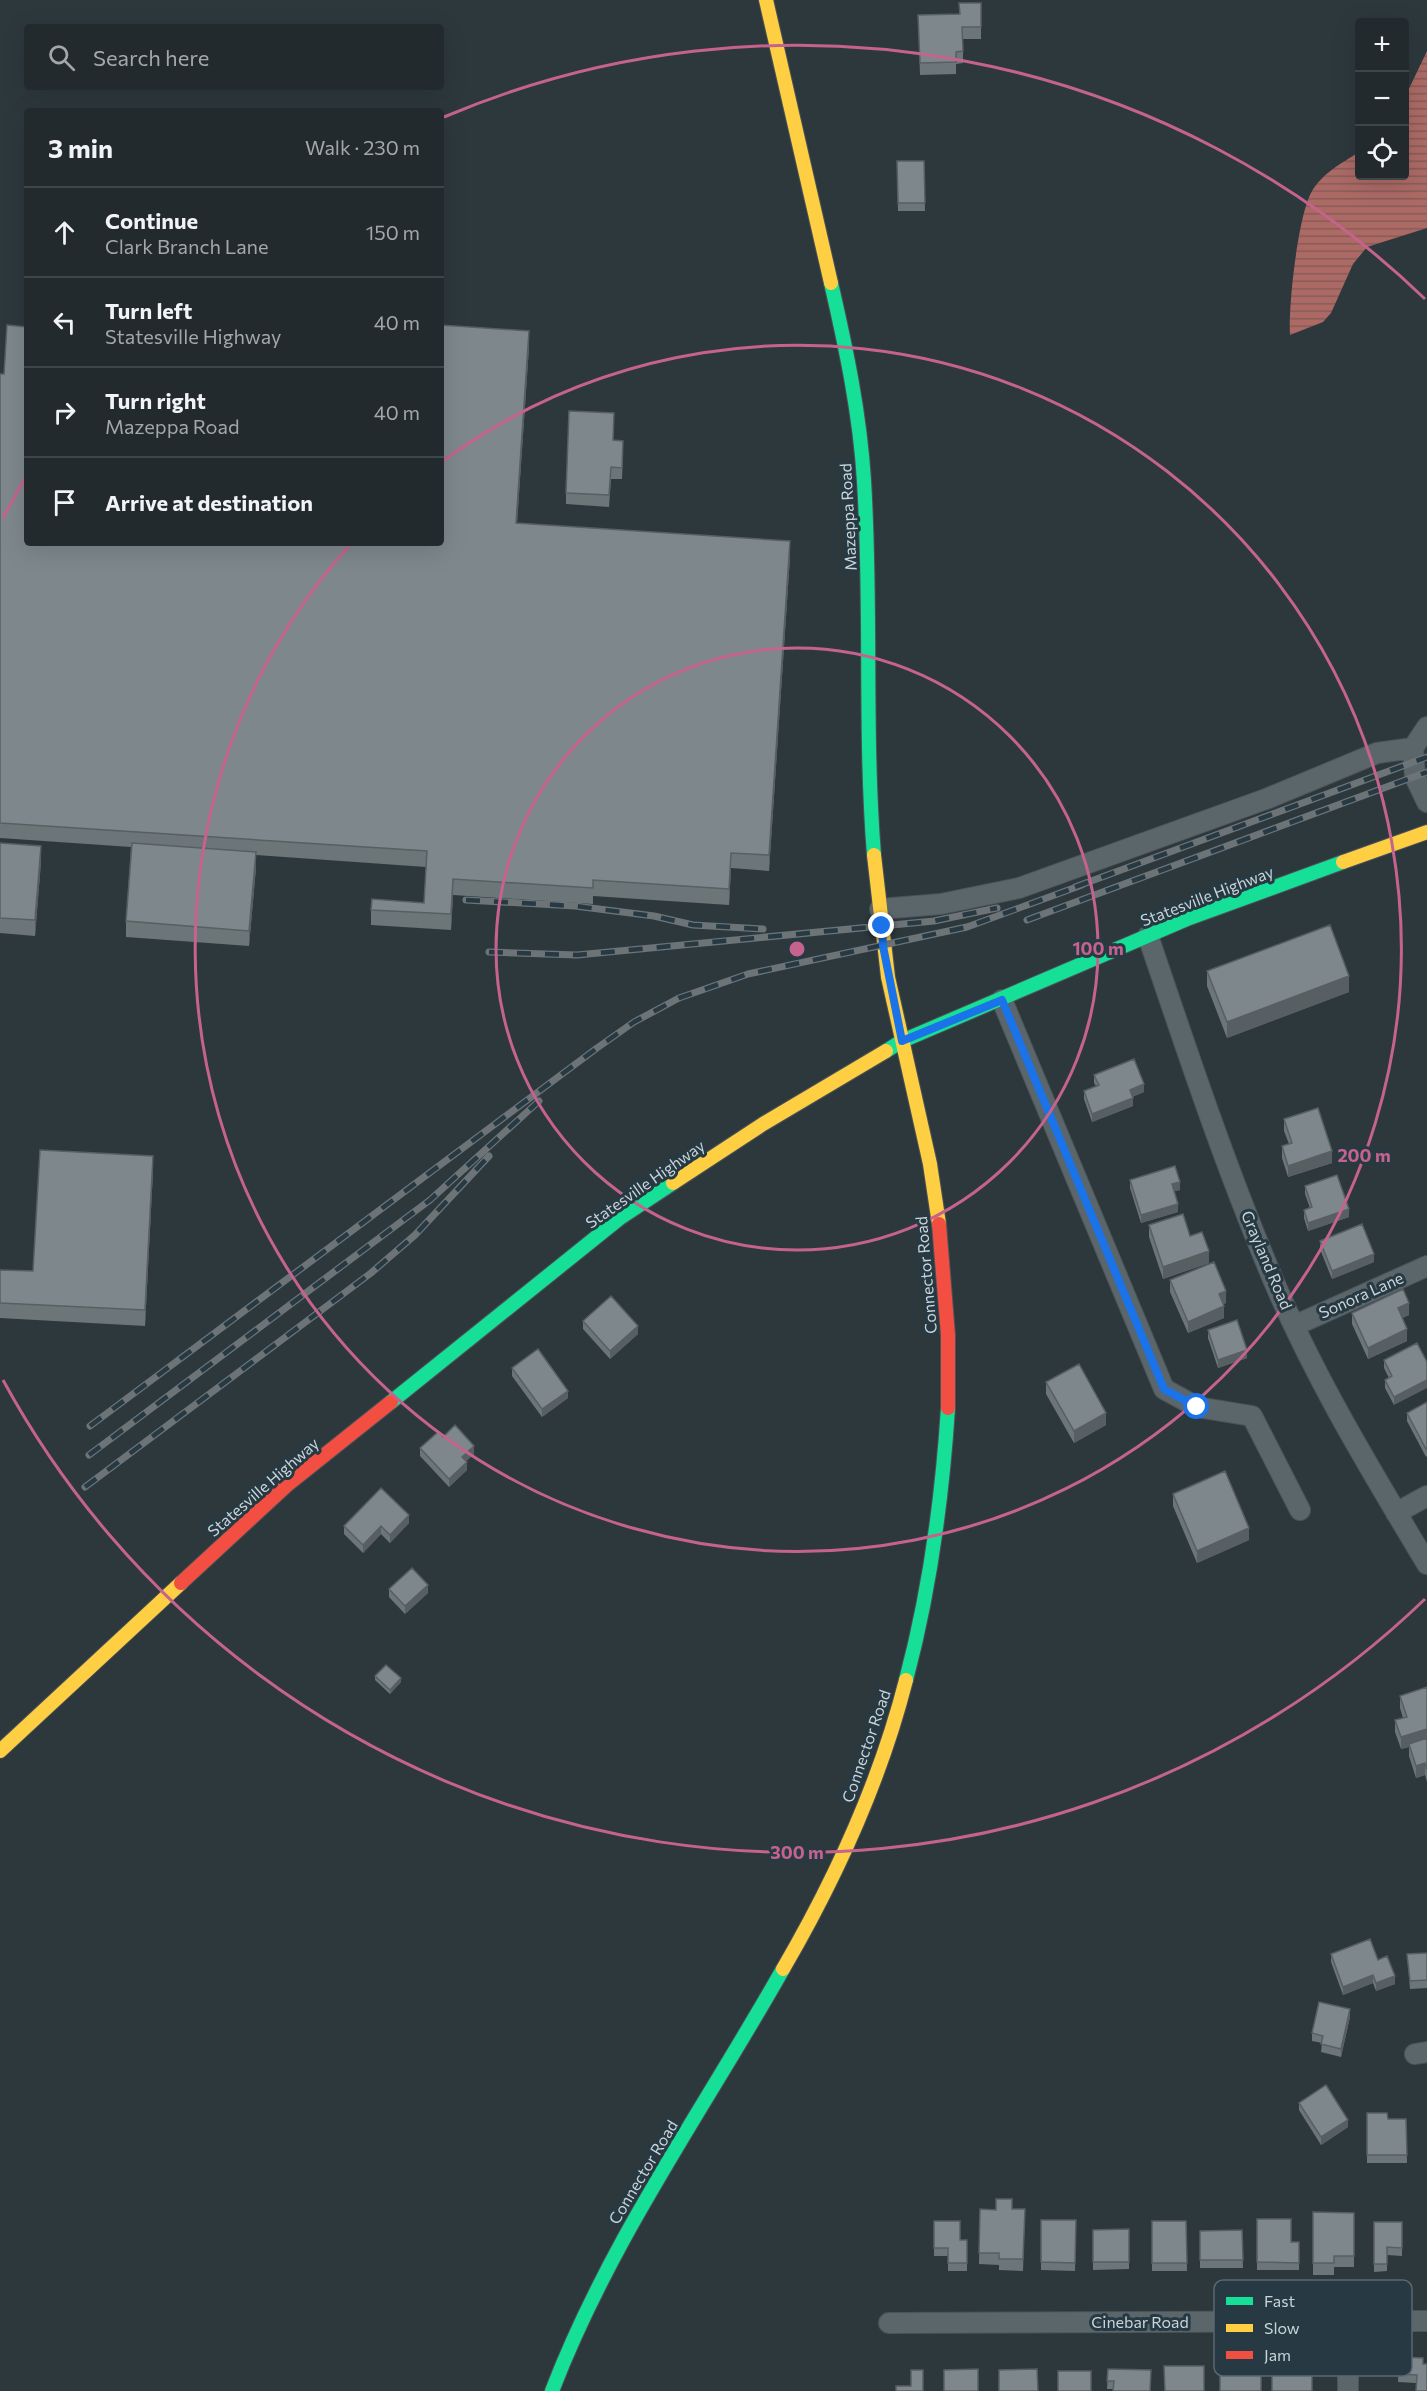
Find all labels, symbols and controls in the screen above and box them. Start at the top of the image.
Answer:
map controls [1355,18,1409,180]
button: + [1355,18,1409,72]
search box [24,24,444,90]
icon: search [45,41,78,74]
text: Search here [93,44,209,71]
button: − [1355,72,1409,126]
button: locate [1355,126,1409,180]
text: 3 min [48,132,113,163]
text: Walk · 230 m [305,135,420,159]
text: Continue [105,207,198,234]
icon: ahead [48,216,81,249]
text: 150 m [366,220,420,244]
text: Clark Branch Lane [105,234,269,258]
text: Turn left [105,297,192,324]
icon: left [48,306,81,339]
text: 40 m [374,310,420,334]
text: Statesville Highway [105,324,281,348]
text: Turn right [105,387,206,414]
icon: right [48,396,81,429]
text: 40 m [374,400,420,424]
text: Mazeppa Road [105,414,240,438]
street label: Mazeppa Road [835,463,860,571]
icon: arrive [48,486,81,519]
text: Arrive at destination [105,489,313,516]
street label: Statesville Highway [1138,861,1276,930]
route end [868,912,894,938]
text: 100 m [1072,937,1124,959]
centre of rings [787,939,807,959]
street label: Statesville Highway [582,1135,708,1232]
text: 200 m [1337,1144,1391,1166]
street label: Grayland Road [1238,1207,1297,1312]
street label: Connector Road [911,1215,940,1335]
street label: Sonora Lane [1316,1267,1406,1322]
route start [1183,1393,1209,1419]
street label: Statesville Highway [203,1433,322,1540]
street label: Connector Road [837,1687,894,1805]
text: 300 m [770,1841,824,1863]
street label: Connector Road [604,2116,681,2227]
legend [1214,2280,1412,2376]
text: Fast [1264,2291,1295,2310]
street label: Cinebar Road [1091,2312,1189,2331]
text: Slow [1264,2318,1300,2337]
text: Jam [1264,2345,1291,2364]

